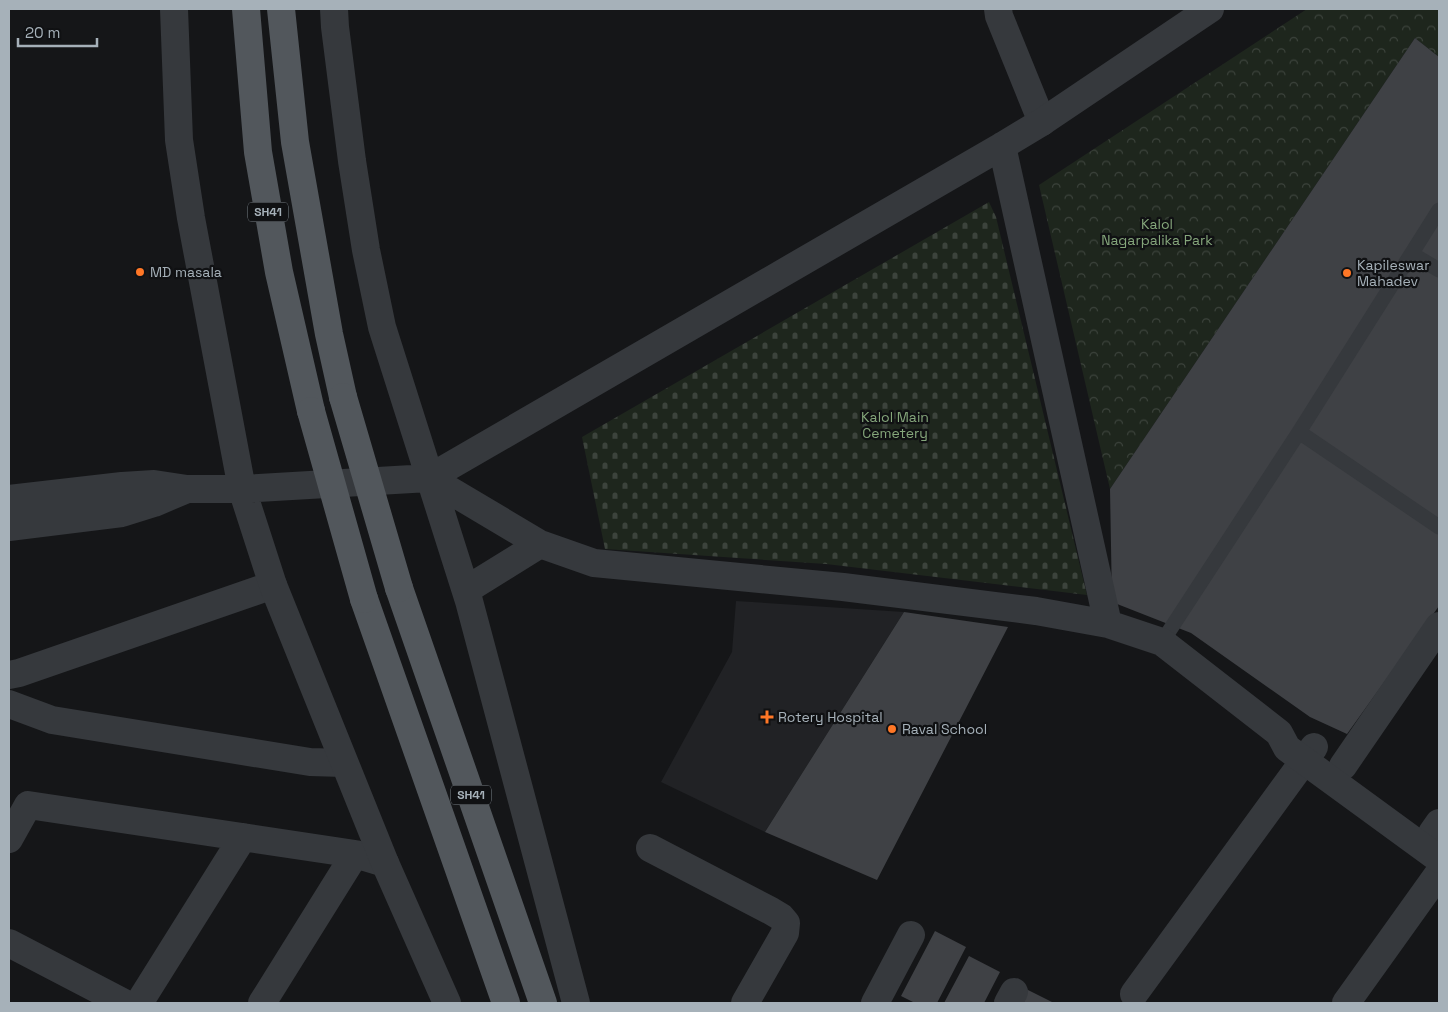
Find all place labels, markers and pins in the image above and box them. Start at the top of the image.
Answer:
place label: Kapileswar Mahadev [1357,256,1429,290]
place label: MD masala [150,263,222,281]
marker: MD masala [134,266,146,278]
marker: Kapileswar Mahadev [1341,267,1353,279]
place label: Rotery Hospital [778,708,883,726]
marker: Rotery Hospital [760,710,774,724]
place label: Raval School [902,720,987,738]
marker: Raval School [886,723,898,735]

